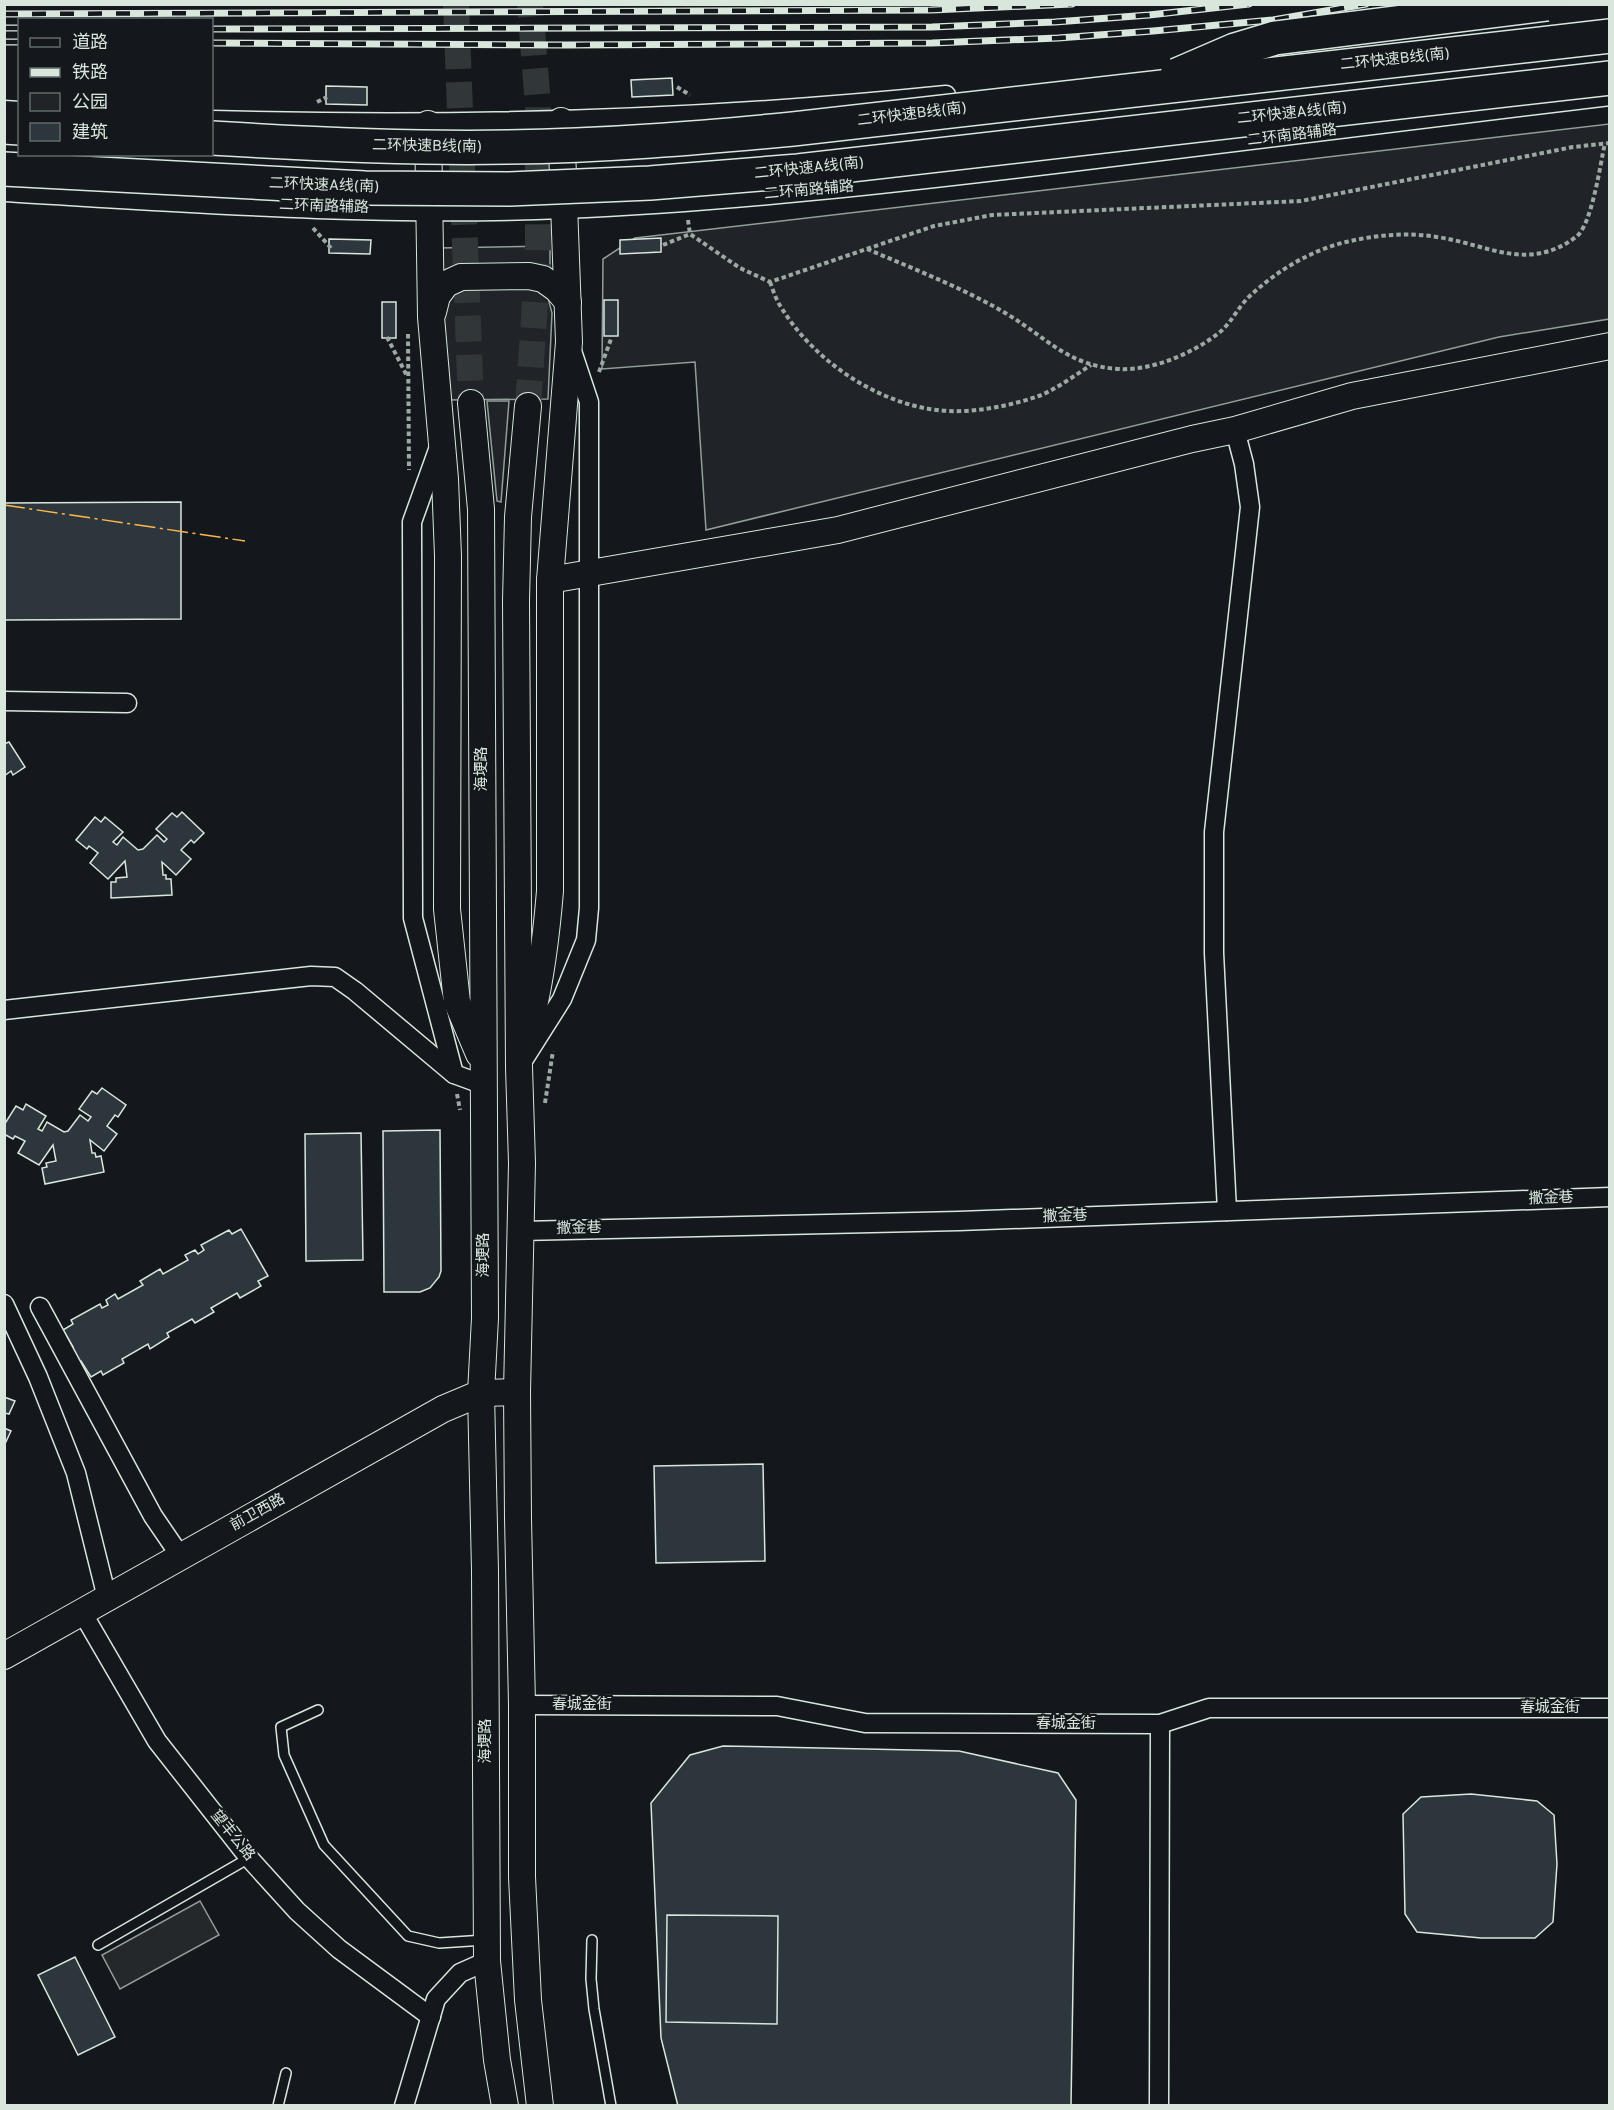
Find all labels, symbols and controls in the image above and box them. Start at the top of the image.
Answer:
legend [18,18,213,156]
text: 道路 [72,32,108,55]
street label: 二环快速B线(南) [1339,45,1451,75]
text: 铁路 [72,62,108,85]
text: 公园 [72,92,108,115]
street label: 二环快速B线(南) [856,99,968,131]
street label: 二环快速A线(南) [1236,99,1348,129]
street label: 二环南路辅路 [1246,121,1338,151]
text: 建筑 [72,122,108,145]
street label: 二环快速B线(南) [372,137,482,157]
street label: 二环快速A线(南) [753,154,865,184]
street label: 二环快速A线(南) [268,175,380,197]
street label: 二环南路辅路 [763,178,855,204]
street label: 二环南路辅路 [279,196,369,218]
street label: 海埂路 [473,746,492,792]
street label: 撒金巷 [1528,1188,1574,1209]
street label: 撒金巷 [1042,1206,1088,1227]
street label: 撒金巷 [556,1218,602,1239]
street label: 海埂路 [475,1232,494,1278]
street label: 前卫西路 [227,1490,289,1536]
street label: 春城金街 [552,1696,612,1715]
street label: 春城金街 [1520,1699,1580,1718]
street label: 春城金街 [1036,1715,1096,1734]
street label: 海埂路 [477,1718,496,1764]
street label: 望丰公路 [206,1807,258,1865]

